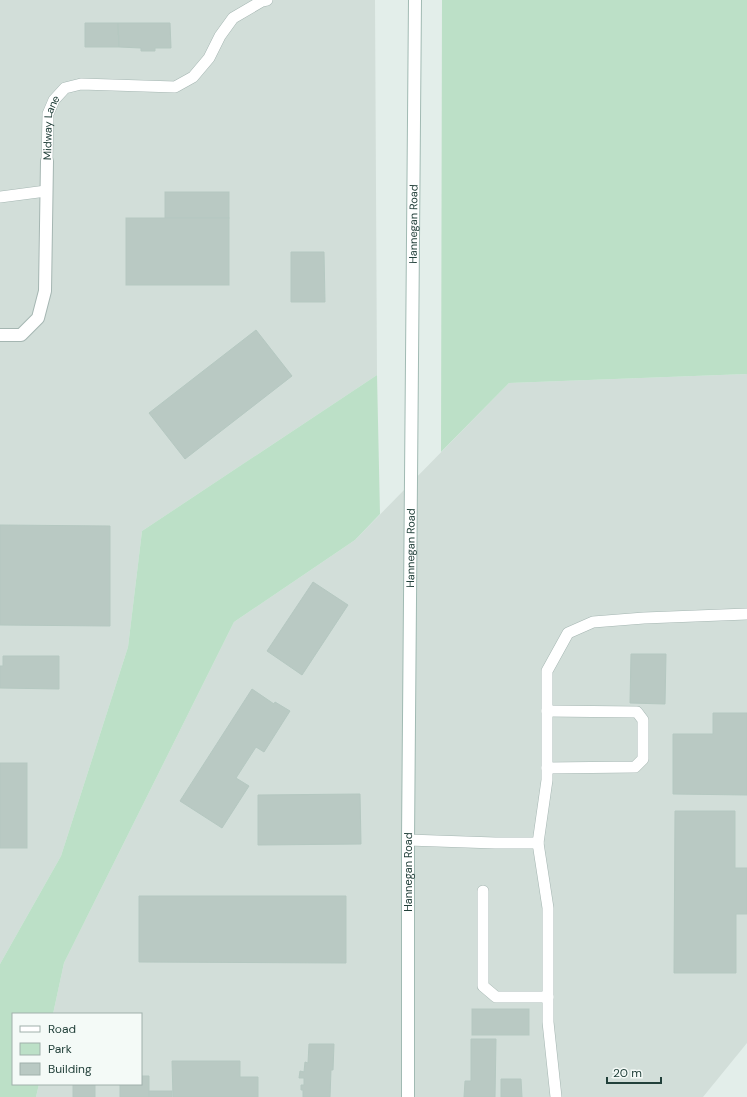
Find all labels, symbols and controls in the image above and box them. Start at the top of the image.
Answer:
street label: Midway Lane [40,92,62,160]
street label: Hannegan Road [406,184,420,264]
street label: Hannegan Road [403,508,418,588]
street label: Hannegan Road [401,832,415,912]
legend [12,1013,142,1085]
text: Road [48,1021,76,1037]
text: Park [48,1041,72,1057]
scale bar [607,1059,661,1085]
text: Building [48,1061,92,1077]
text: 20 m [613,1065,642,1081]

